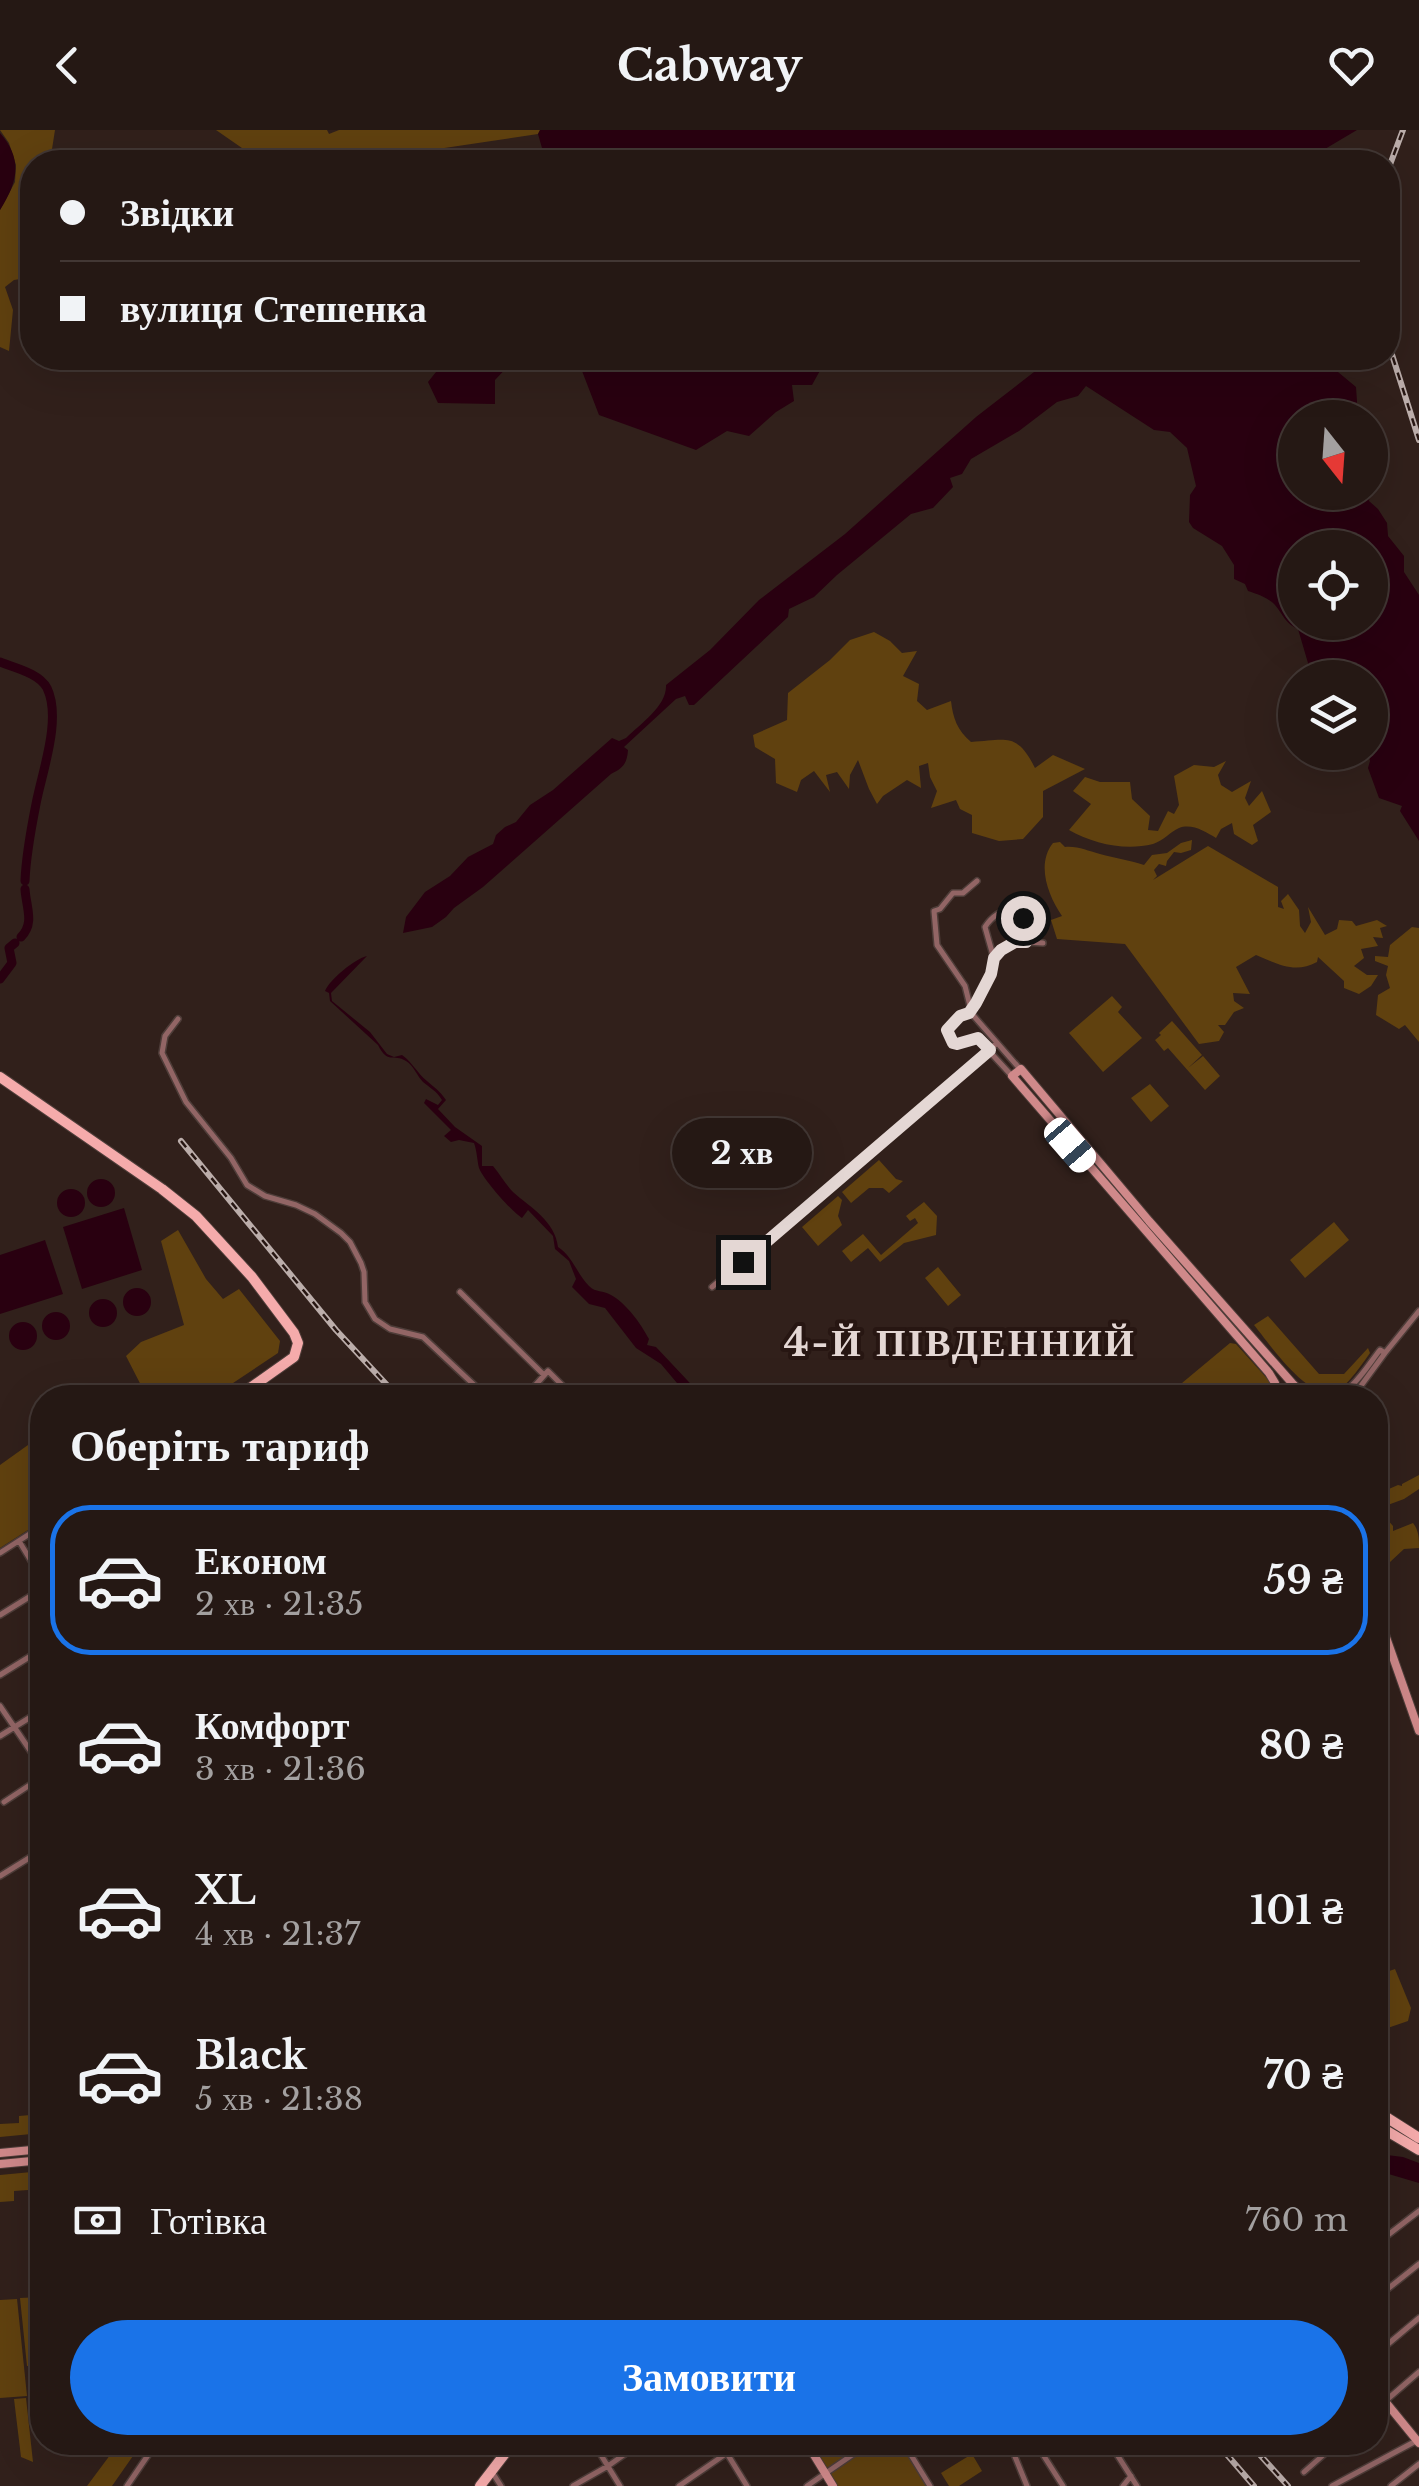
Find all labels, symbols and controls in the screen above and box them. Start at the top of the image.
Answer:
text: Cabway [617,37,802,93]
icon: back [40,38,95,93]
icon: heart [1324,38,1379,93]
text: Звідки [120,189,234,236]
text: вулиця Стешенка [120,285,427,332]
north arrow [1278,400,1388,510]
map controls [1278,400,1388,770]
button: locate [1278,530,1388,640]
button: layers [1278,660,1388,770]
route start [1001,896,1046,941]
car [1039,1113,1101,1177]
callout: 2 хв [673,1117,813,1187]
text: 2 хв [711,1133,773,1173]
route end [721,1240,766,1285]
district label: 4-Й ПІВДЕННИЙ [784,1319,1136,1366]
text: Оберіть тариф [70,1417,370,1473]
icon: car [75,1535,165,1625]
text: Економ [195,1537,327,1584]
text: 59 ₴ [1264,1557,1343,1604]
text: 2 хв · 21:35 [195,1584,364,1624]
icon: car [75,1700,165,1790]
text: Комфорт [195,1702,349,1749]
text: 80 ₴ [1259,1722,1343,1769]
text: 3 хв · 21:36 [195,1749,366,1789]
icon: car [75,1865,165,1955]
text: XL [195,1867,256,1914]
text: 101 ₴ [1250,1887,1343,1934]
text: 4 хв · 21:37 [195,1914,360,1954]
icon: car [75,2030,165,2120]
text: Black [195,2032,307,2079]
text: 70 ₴ [1263,2052,1343,2099]
text: 5 хв · 21:38 [195,2079,363,2119]
icon: cash [70,2193,125,2248]
text: Готівка [150,2197,267,2244]
text: 760 m [1245,2200,1348,2240]
button: Замовити [70,2320,1348,2435]

